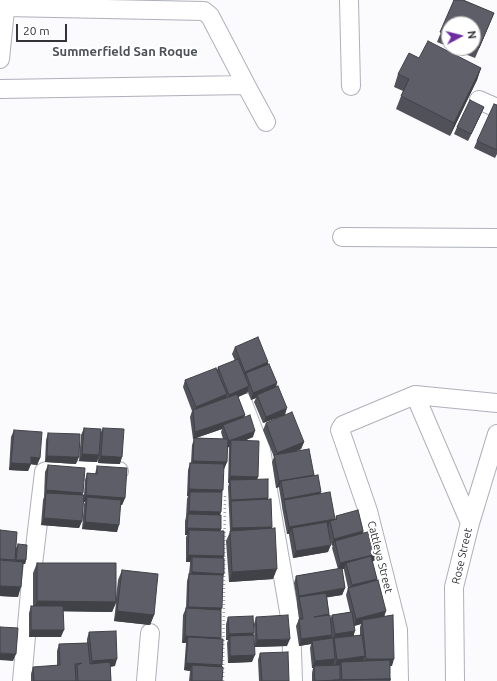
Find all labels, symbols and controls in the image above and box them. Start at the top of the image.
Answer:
scale bar [18,16,69,42]
north arrow [441,16,481,56]
text: 20 m [23,24,50,37]
text: N [465,30,478,39]
district label: Summerfield San Roque [52,44,198,60]
street label: Cattleya Street [365,519,395,595]
street label: Rose Street [449,527,475,585]

